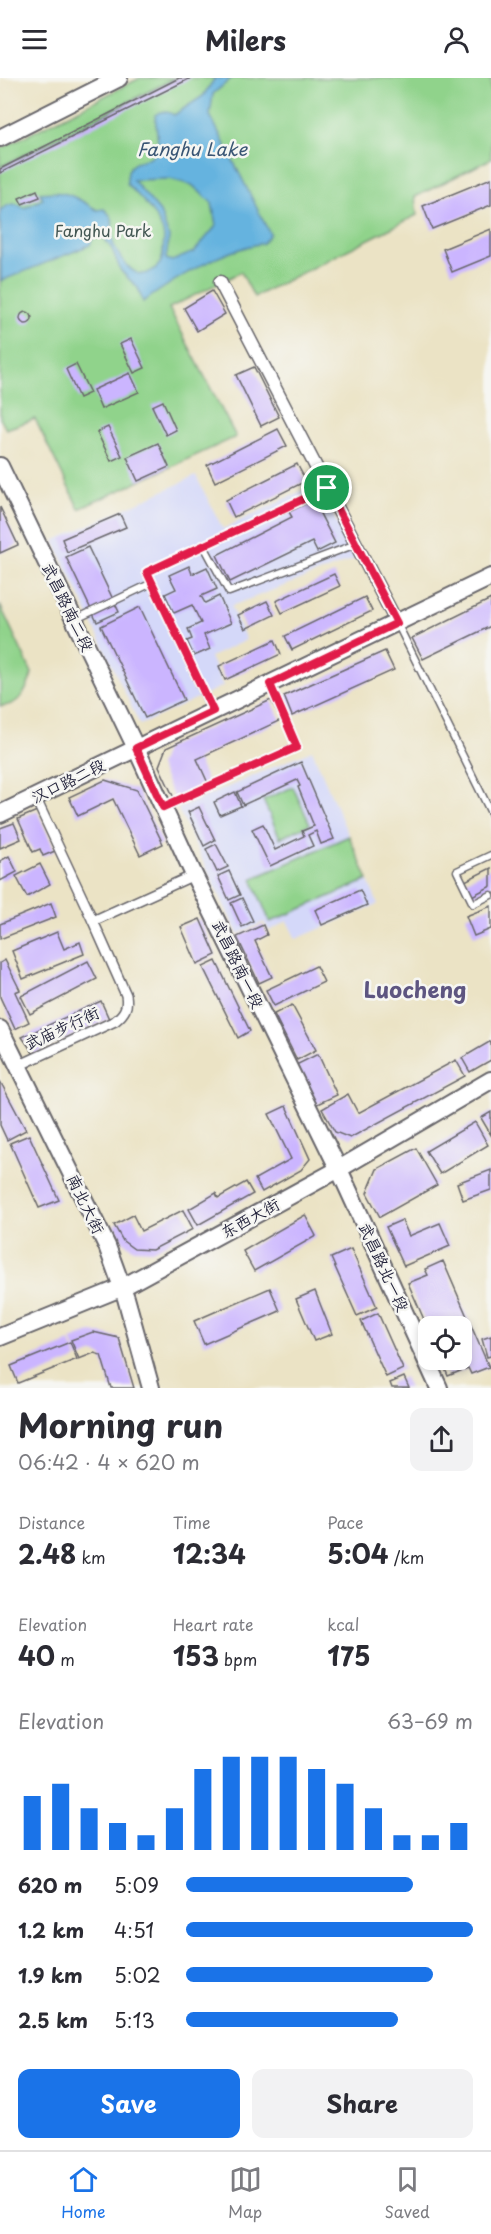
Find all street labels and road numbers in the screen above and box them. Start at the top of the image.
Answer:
street label: 武昌路南二段 [37,558,101,655]
street label: 汉口路二段 [26,752,109,808]
street label: 武昌路南一段 [207,915,271,1012]
street label: 武庙步行街 [20,999,103,1055]
street label: 南北大街 [62,1170,112,1238]
street label: 东西大街 [216,1191,283,1243]
street label: 武昌路北一段 [354,1218,416,1315]

